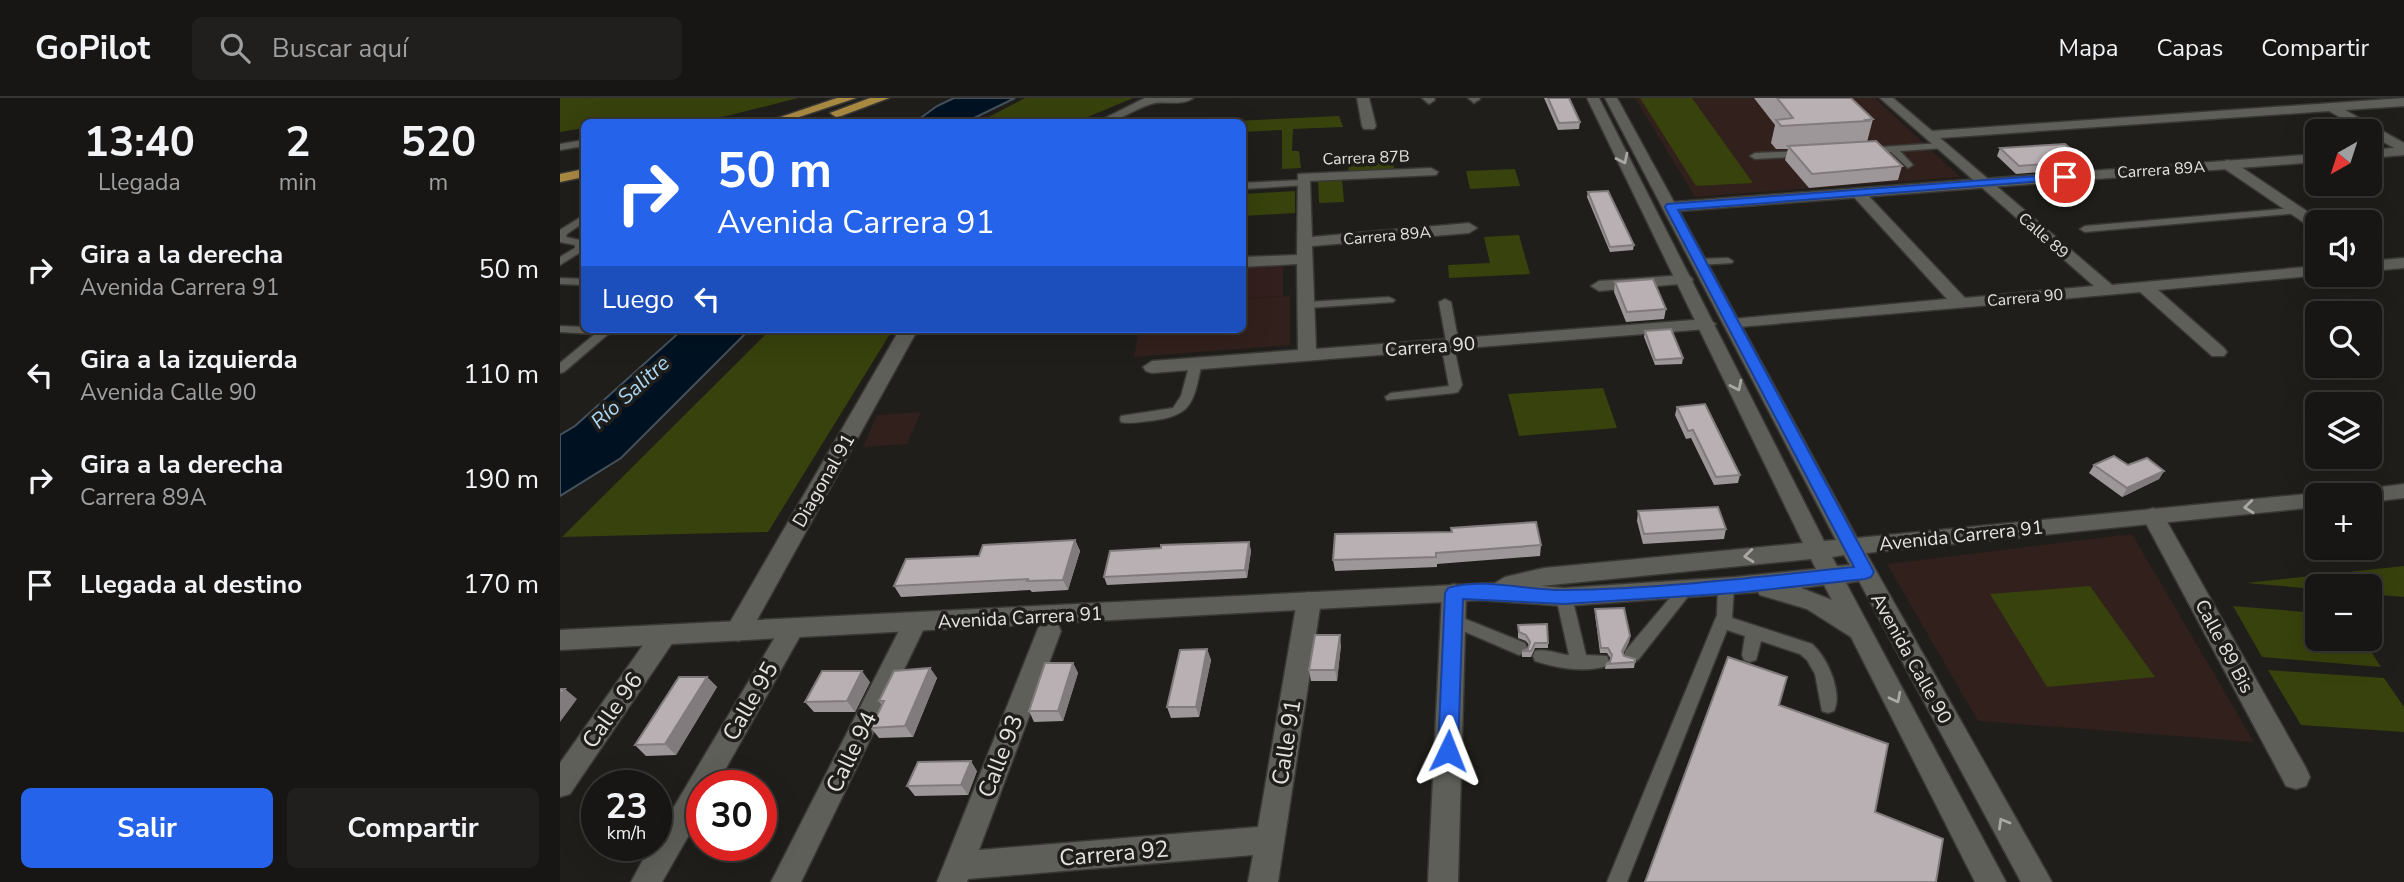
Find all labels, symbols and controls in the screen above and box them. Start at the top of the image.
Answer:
search box [192,17,682,80]
text: GoPilot [35,26,150,71]
icon: search [216,29,254,67]
text: Buscar aquí [272,31,408,66]
text: Mapa [2059,32,2119,64]
text: Capas [2157,32,2223,64]
text: Compartir [2261,32,2369,64]
text: 13:40 [84,114,195,171]
text: 2 [285,114,310,171]
text: 520 [401,114,476,171]
north arrow [2305,119,2382,196]
map controls [2305,119,2382,651]
text: 50 m [717,137,832,204]
street label: Carrera 87B [1322,145,1410,171]
icon: right [602,147,693,238]
pin [2035,147,2095,207]
one-way arrow [1615,152,1629,164]
street label: Carrera 89A [2116,156,2206,184]
icon: arrive [2046,158,2084,196]
text: Llegada [98,167,181,198]
text: min [279,167,317,198]
text: m [429,167,448,198]
text: Avenida Carrera 91 [717,201,995,244]
street label: Calle 89 [2013,208,2073,264]
button: sound [2305,210,2382,287]
street label: Carrera 89A [1342,221,1432,251]
text: Gira a la derecha [80,237,283,272]
icon: right [21,251,59,289]
text: 50 m [479,252,539,287]
text: Avenida Carrera 91 [80,272,280,303]
icon: left [688,280,726,318]
text: Luego [602,282,674,317]
street label: Carrera 90 [1986,284,2064,312]
button: search [2305,301,2382,378]
street label: Carrera 90 [1384,331,1476,363]
text: Gira a la izquierda [80,342,298,377]
water label: Río Salitre [585,349,675,435]
icon: left [21,356,59,394]
text: 110 m [463,357,539,392]
text: Avenida Calle 90 [80,377,257,408]
one-way arrow [1728,379,1742,391]
button: layers [2305,392,2382,469]
street label: Diagonal 91 [786,429,861,532]
text: Gira a la derecha [80,447,283,482]
icon: right [21,461,59,499]
text: 190 m [463,462,539,497]
text: Carrera 89A [80,482,206,513]
button: + [2305,483,2382,560]
one-way arrow [2243,499,2255,514]
street label: Avenida Carrera 91 [1878,514,2044,558]
one-way arrow [1743,548,1754,563]
icon: arrive [21,566,59,604]
text: Llegada al destino [80,567,302,602]
text: 170 m [463,567,539,602]
button: − [2305,574,2382,651]
street label: Avenida Calle 90 [1864,588,1958,729]
street label: Calle 89 Bis [2189,595,2260,698]
street label: Avenida Carrera 91 [937,601,1103,635]
street label: Calle 95 [715,656,785,746]
street label: Calle 96 [575,666,650,755]
one-way arrow [1888,691,1902,703]
street label: Calle 91 [1264,697,1309,787]
street label: Calle 94 [819,707,884,798]
street label: Calle 93 [970,710,1030,802]
position arrow [1411,714,1485,788]
speed limit sign: 30 [686,770,777,861]
text: 23 [605,783,648,830]
button: Salir [21,788,273,868]
button: Compartir [287,788,539,868]
one-way arrow [1999,817,2012,830]
text: km/h [607,821,646,845]
street label: Carrera 92 [1058,833,1170,874]

